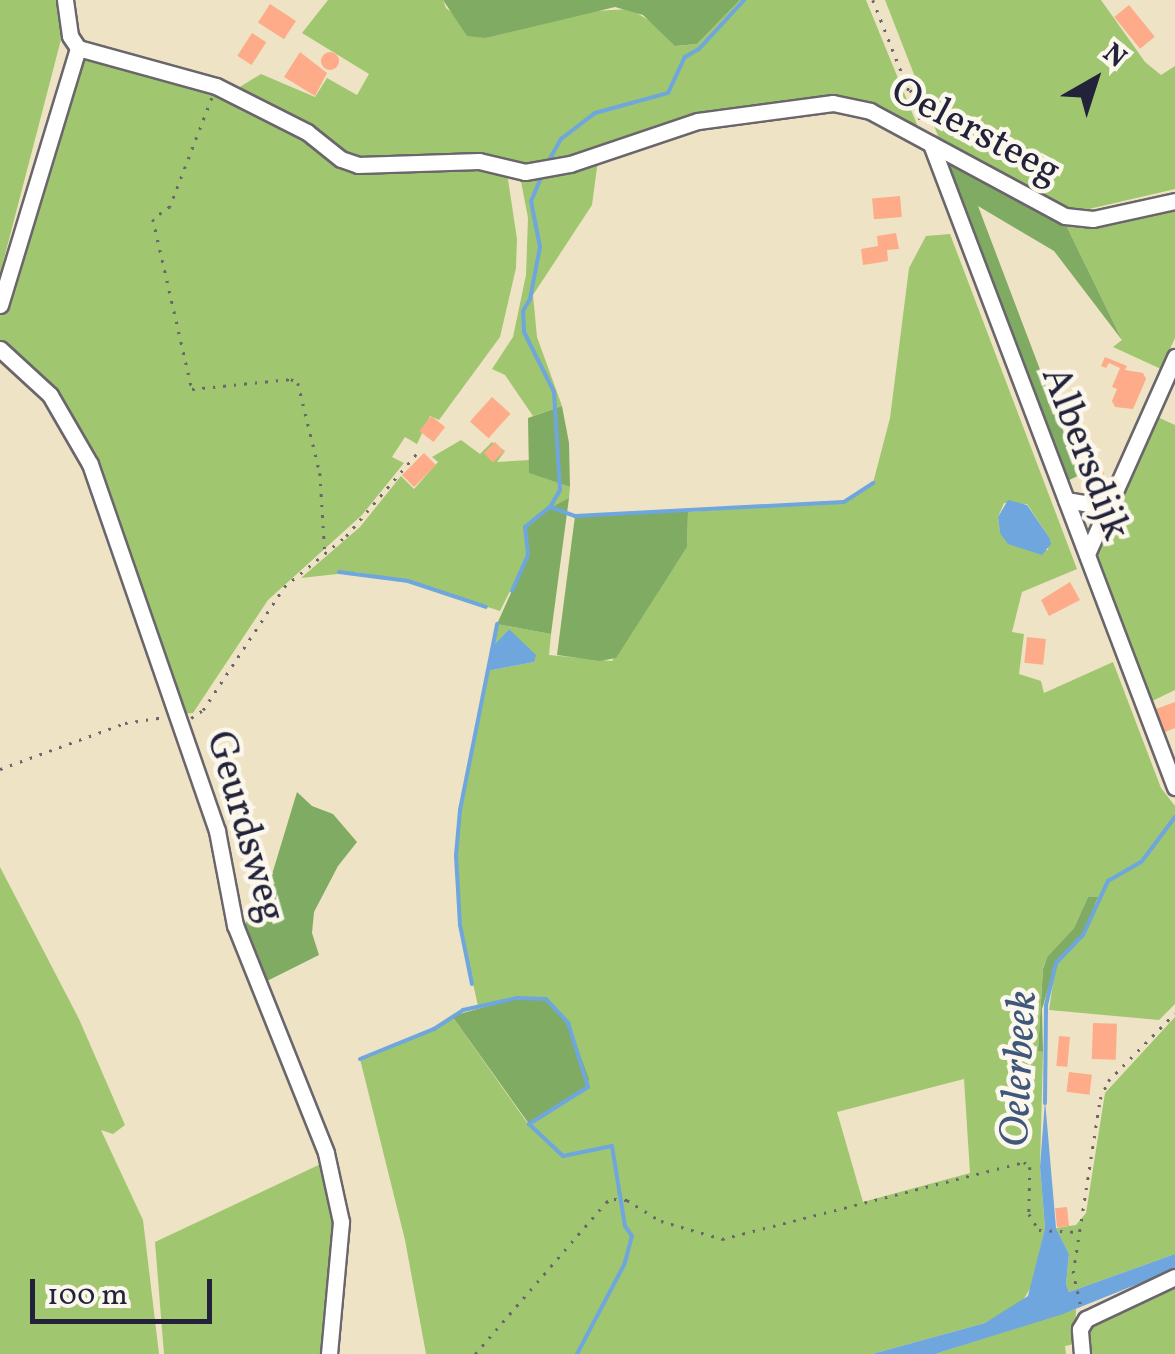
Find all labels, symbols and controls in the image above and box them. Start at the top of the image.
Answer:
north arrow [1045,30,1145,130]
text: N [1094,35,1134,78]
street label: Oelersteeg [882,67,1068,197]
street label: Albersdijk [1029,360,1139,548]
street label: Geurdsweg [194,726,294,928]
water label: Oelerbeek [992,989,1050,1149]
scale bar [35,1259,218,1321]
text: 100 m [47,1275,128,1317]

